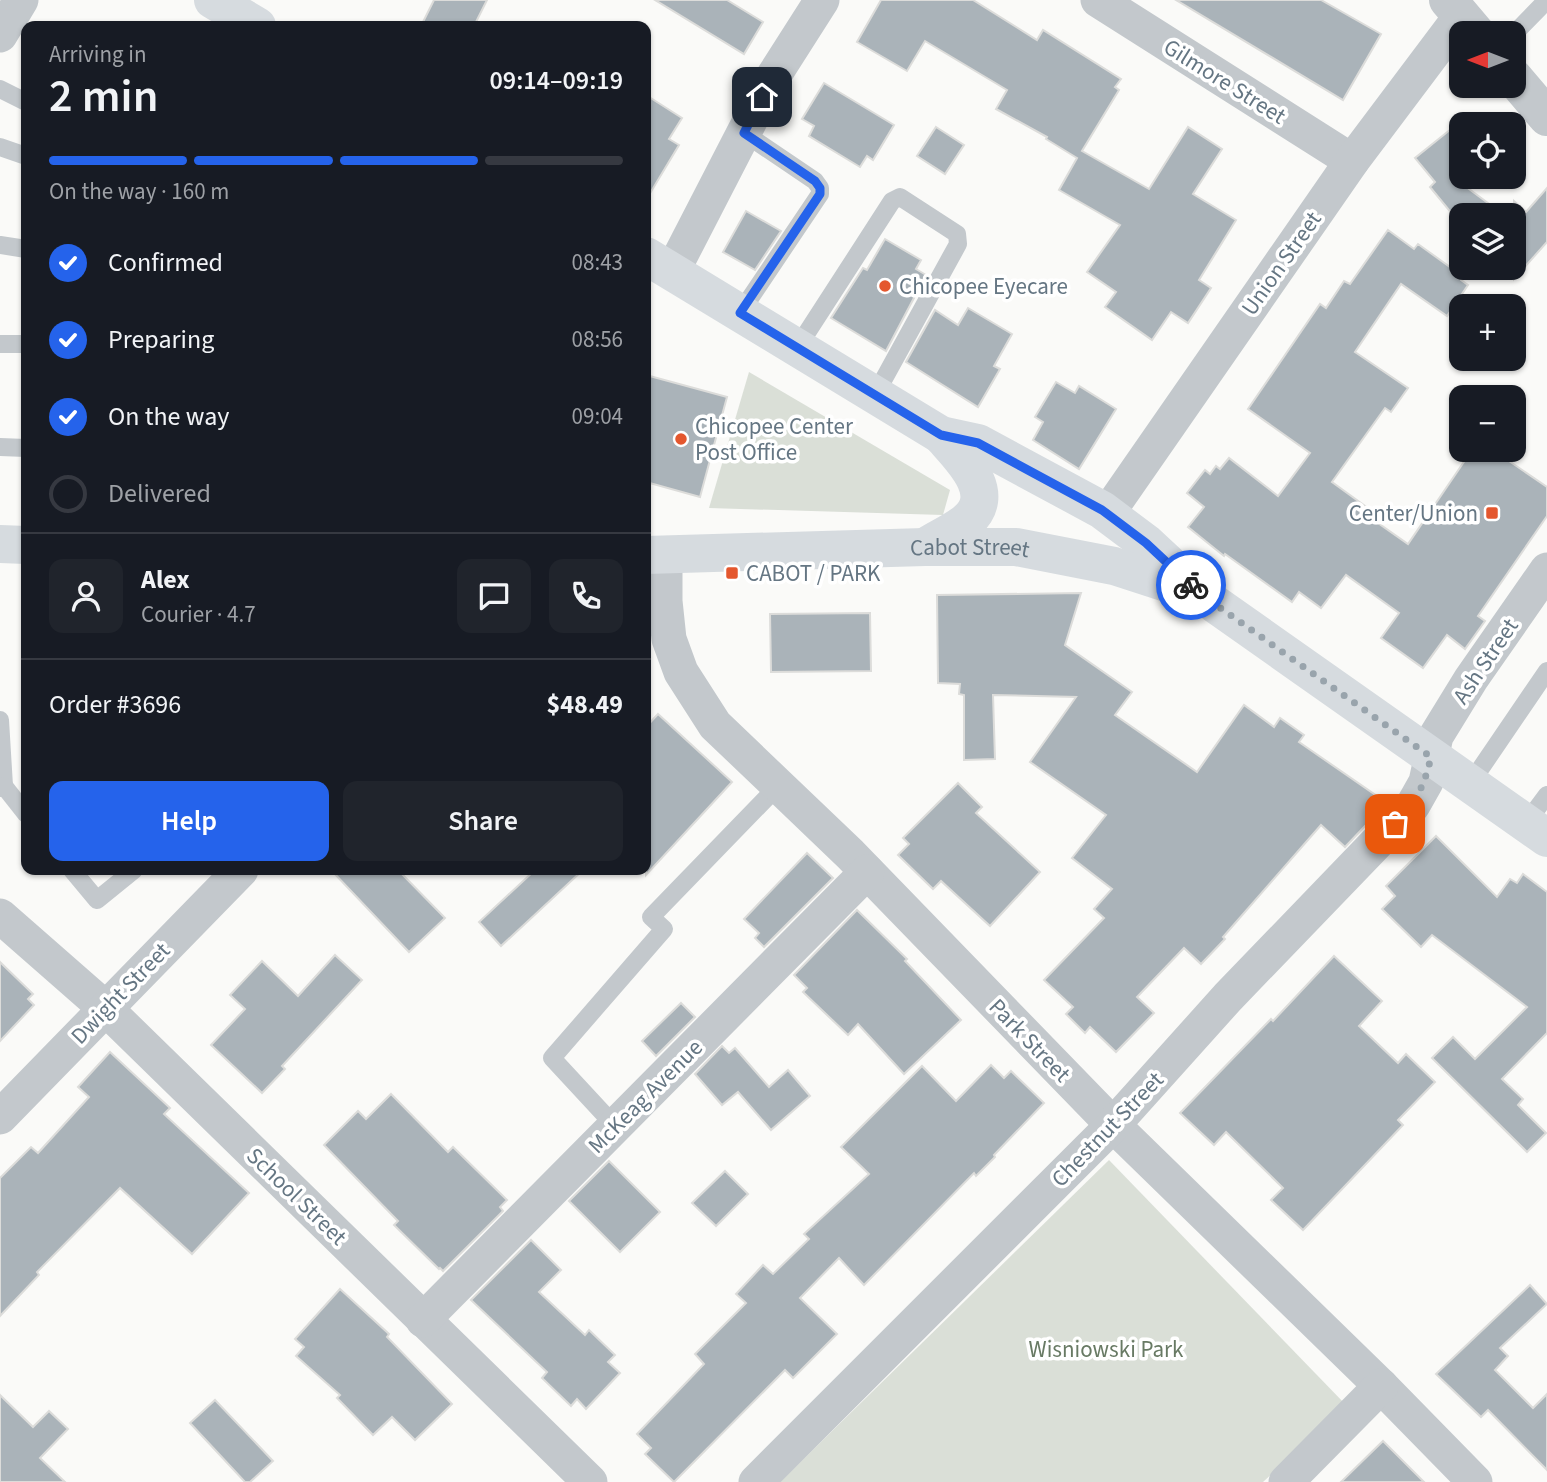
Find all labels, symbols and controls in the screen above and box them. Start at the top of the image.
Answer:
north arrow [1449,21,1526,98]
map controls [1449,21,1526,462]
street label: Gilmore Street [1157,31,1292,132]
text: Arriving in [49,38,147,71]
text: 09:14–09:19 [490,62,623,99]
text: 2 min [49,64,158,129]
pin [732,67,792,127]
icon: home [743,78,781,116]
button: locate [1449,112,1526,189]
text: On the way · 160 m [49,175,229,208]
button: layers [1449,203,1526,280]
street label: Union Street [1233,204,1330,322]
icon: check [49,244,87,282]
text: Confirmed [108,244,223,281]
text: 08:43 [572,246,623,279]
place label: Chicopee Eyecare [899,270,1068,303]
marker: Chicopee Eyecare [877,278,893,294]
button: + [1449,294,1526,371]
icon: check [49,321,87,359]
text: Preparing [108,321,214,358]
text: 08:56 [572,323,623,356]
button: − [1449,385,1526,462]
icon: check [49,398,87,436]
text: On the way [108,398,229,435]
text: 09:04 [572,400,623,433]
place label: Chicopee Center Post Office [695,410,854,469]
marker: Chicopee Center Post Office [673,431,689,447]
text: Delivered [108,475,211,512]
place label: Center/Union [1349,497,1478,530]
marker: Center/Union [1484,505,1500,521]
street label: Cabot Street [910,530,1033,566]
courier [1156,550,1226,620]
place label: CABOT / PARK [746,557,881,590]
button: person [49,559,123,633]
button: chat [457,559,531,633]
button: phone [549,559,623,633]
text: Alex [141,561,190,598]
marker: CABOT / PARK [724,565,740,581]
icon: bike [1172,566,1210,604]
text: Courier · 4.7 [141,598,256,631]
street label: Ash Street [1445,612,1526,711]
text: Order #3696 [49,686,181,723]
text: $48.49 [547,686,623,723]
button: Help [49,781,329,861]
button: Share [343,781,623,861]
pin [1365,794,1425,854]
icon: bag [1376,805,1414,843]
street label: Dwight Street [63,935,178,1052]
street label: Park Street [981,991,1078,1090]
street label: McKeag Avenue [581,1032,710,1161]
street label: Chestnut Street [1044,1064,1171,1194]
street label: School Street [239,1140,354,1253]
park label: Wisniowski Park [1029,1333,1184,1366]

